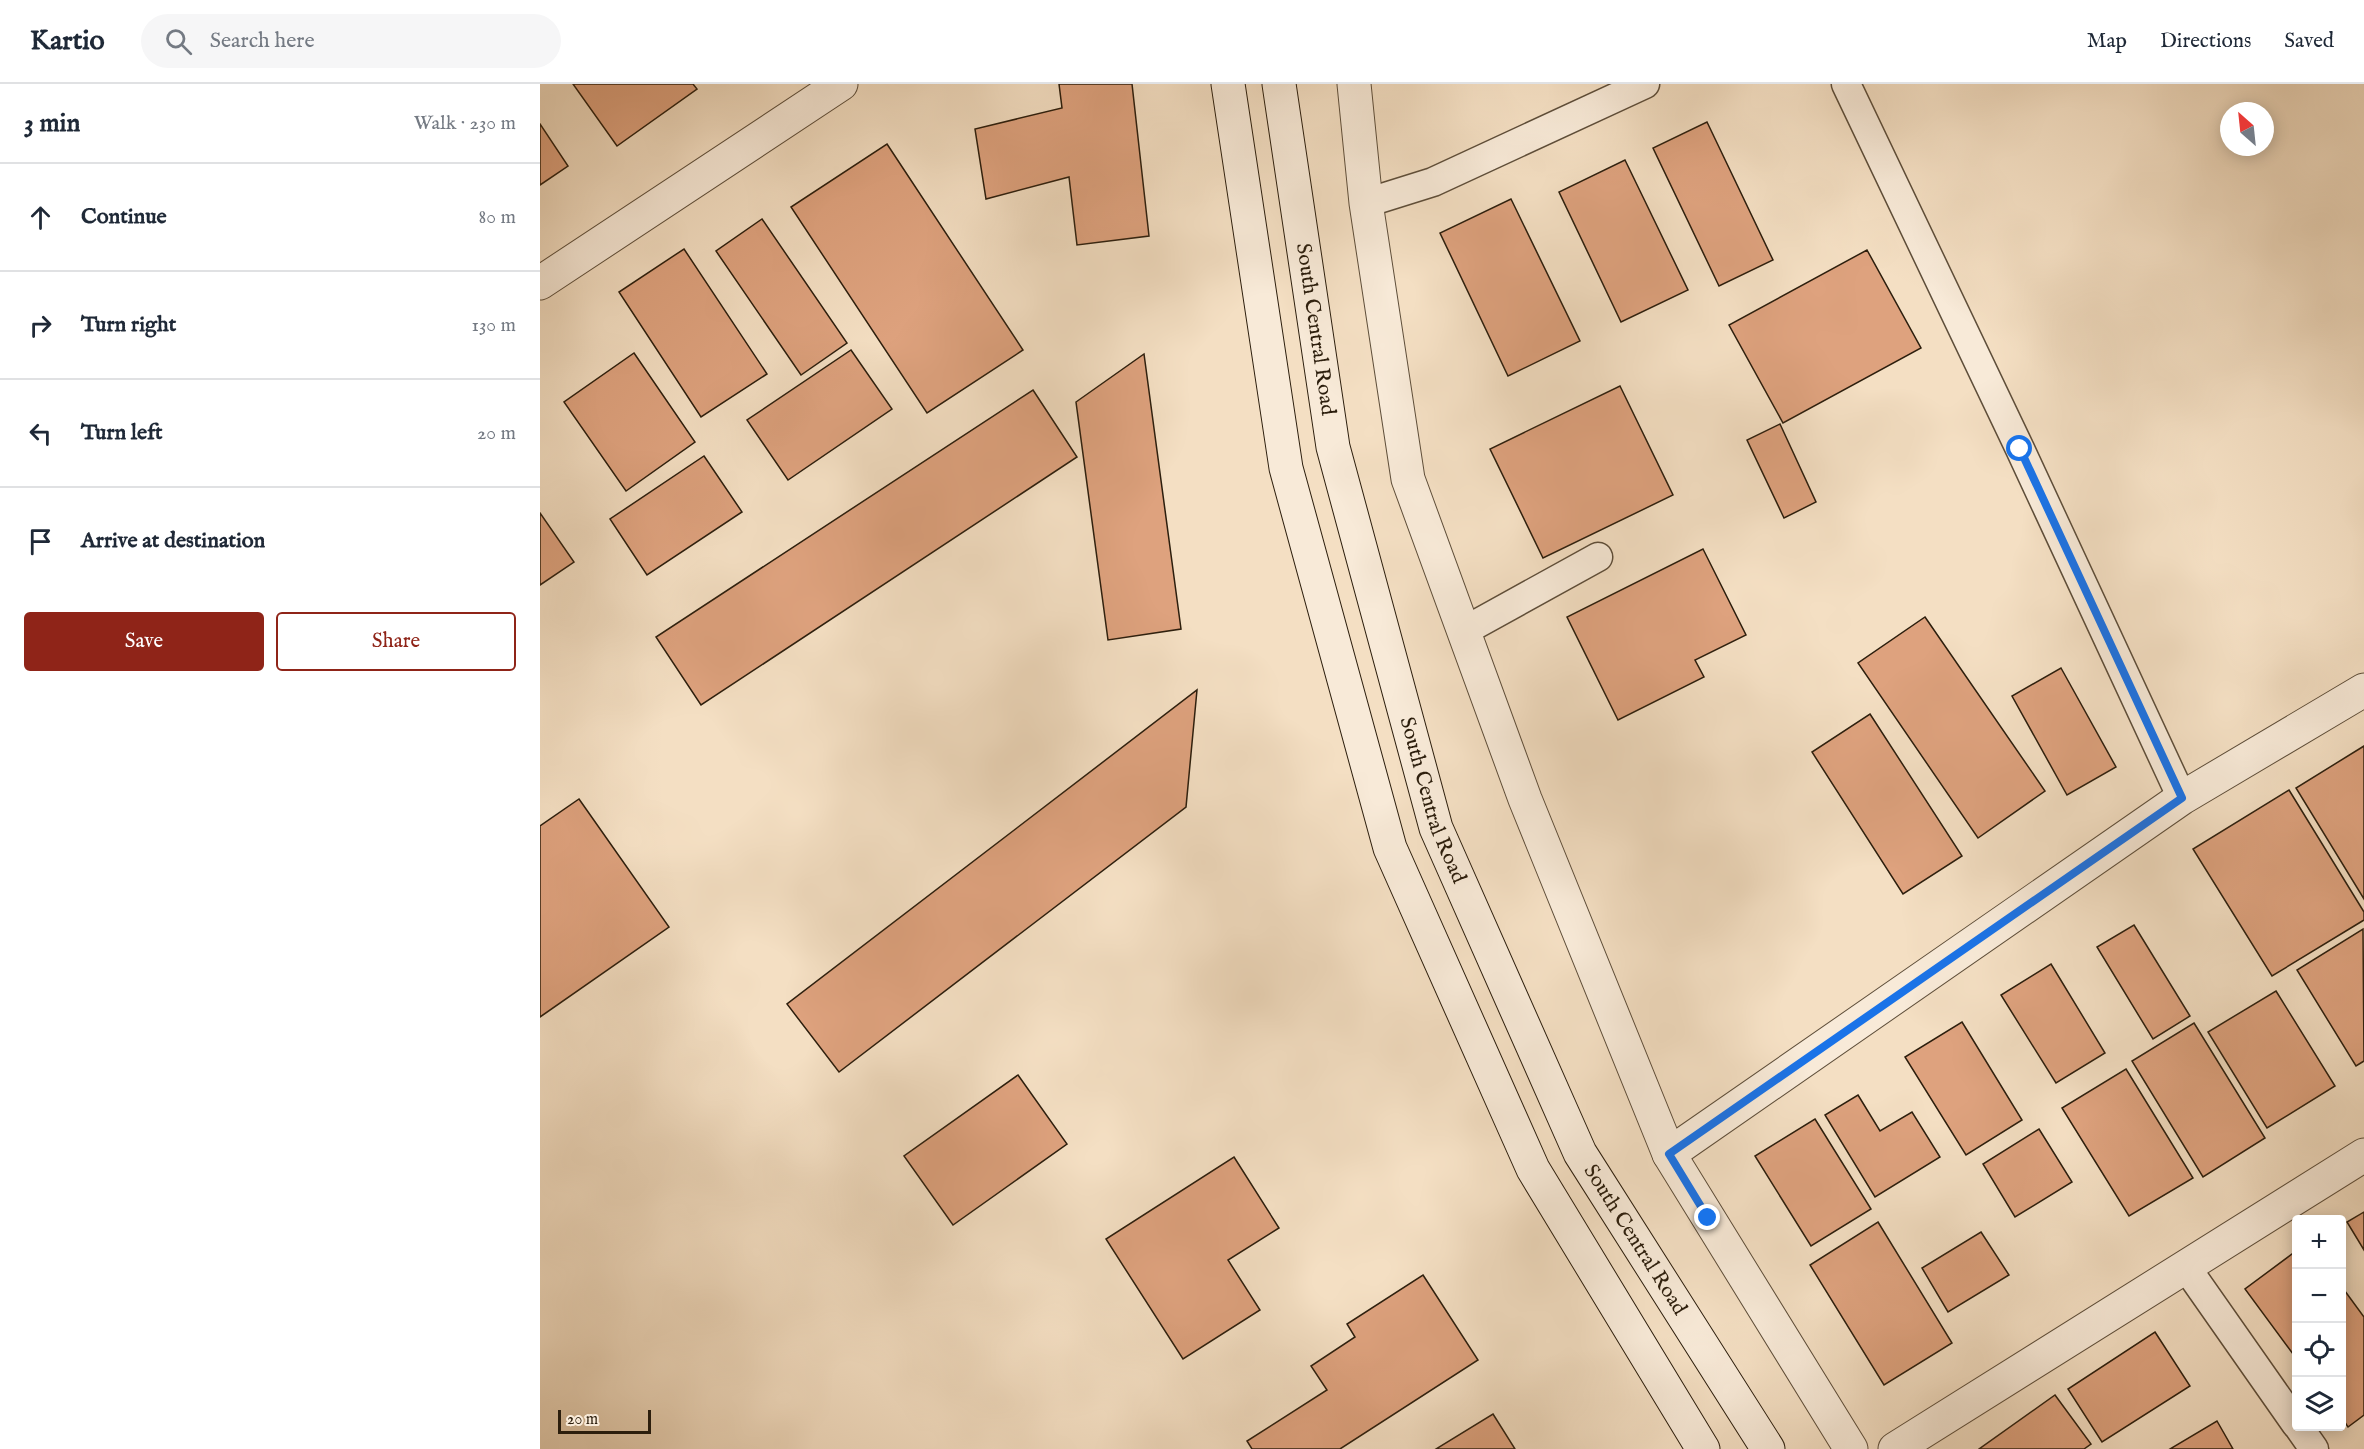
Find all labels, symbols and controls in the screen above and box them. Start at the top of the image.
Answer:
search box [141,14,561,68]
text: Kartio [30,24,105,59]
icon: search [162,25,195,58]
text: Search here [210,27,315,55]
text: Map [2087,28,2127,55]
text: Directions [2160,28,2251,55]
text: Saved [2284,28,2334,55]
north arrow [2220,102,2274,156]
text: 3 min [24,107,80,140]
text: Walk · 230 m [414,111,516,136]
icon: ahead [24,201,57,234]
text: Continue [81,203,167,231]
text: 80 m [479,205,516,230]
street label: South Central Road [1289,241,1342,418]
icon: right [24,309,57,342]
text: Turn right [81,311,176,339]
text: 130 m [471,313,516,338]
icon: left [24,417,57,450]
text: Turn left [81,419,163,447]
text: 20 m [477,421,516,446]
route start [2006,435,2032,461]
icon: arrive [24,525,57,558]
text: Arrive at destination [81,527,265,555]
button: Save [24,612,264,671]
button: Share [276,612,516,671]
street label: South Central Road [1393,714,1473,888]
street label: South Central Road [1577,1159,1693,1321]
route end [1694,1204,1720,1230]
map controls [2292,1215,2346,1431]
button: + [2292,1215,2346,1269]
button: − [2292,1269,2346,1323]
button: locate [2292,1323,2346,1377]
button: layers [2292,1377,2346,1431]
scale bar [558,1407,651,1434]
text: 20 m [567,1410,598,1430]

